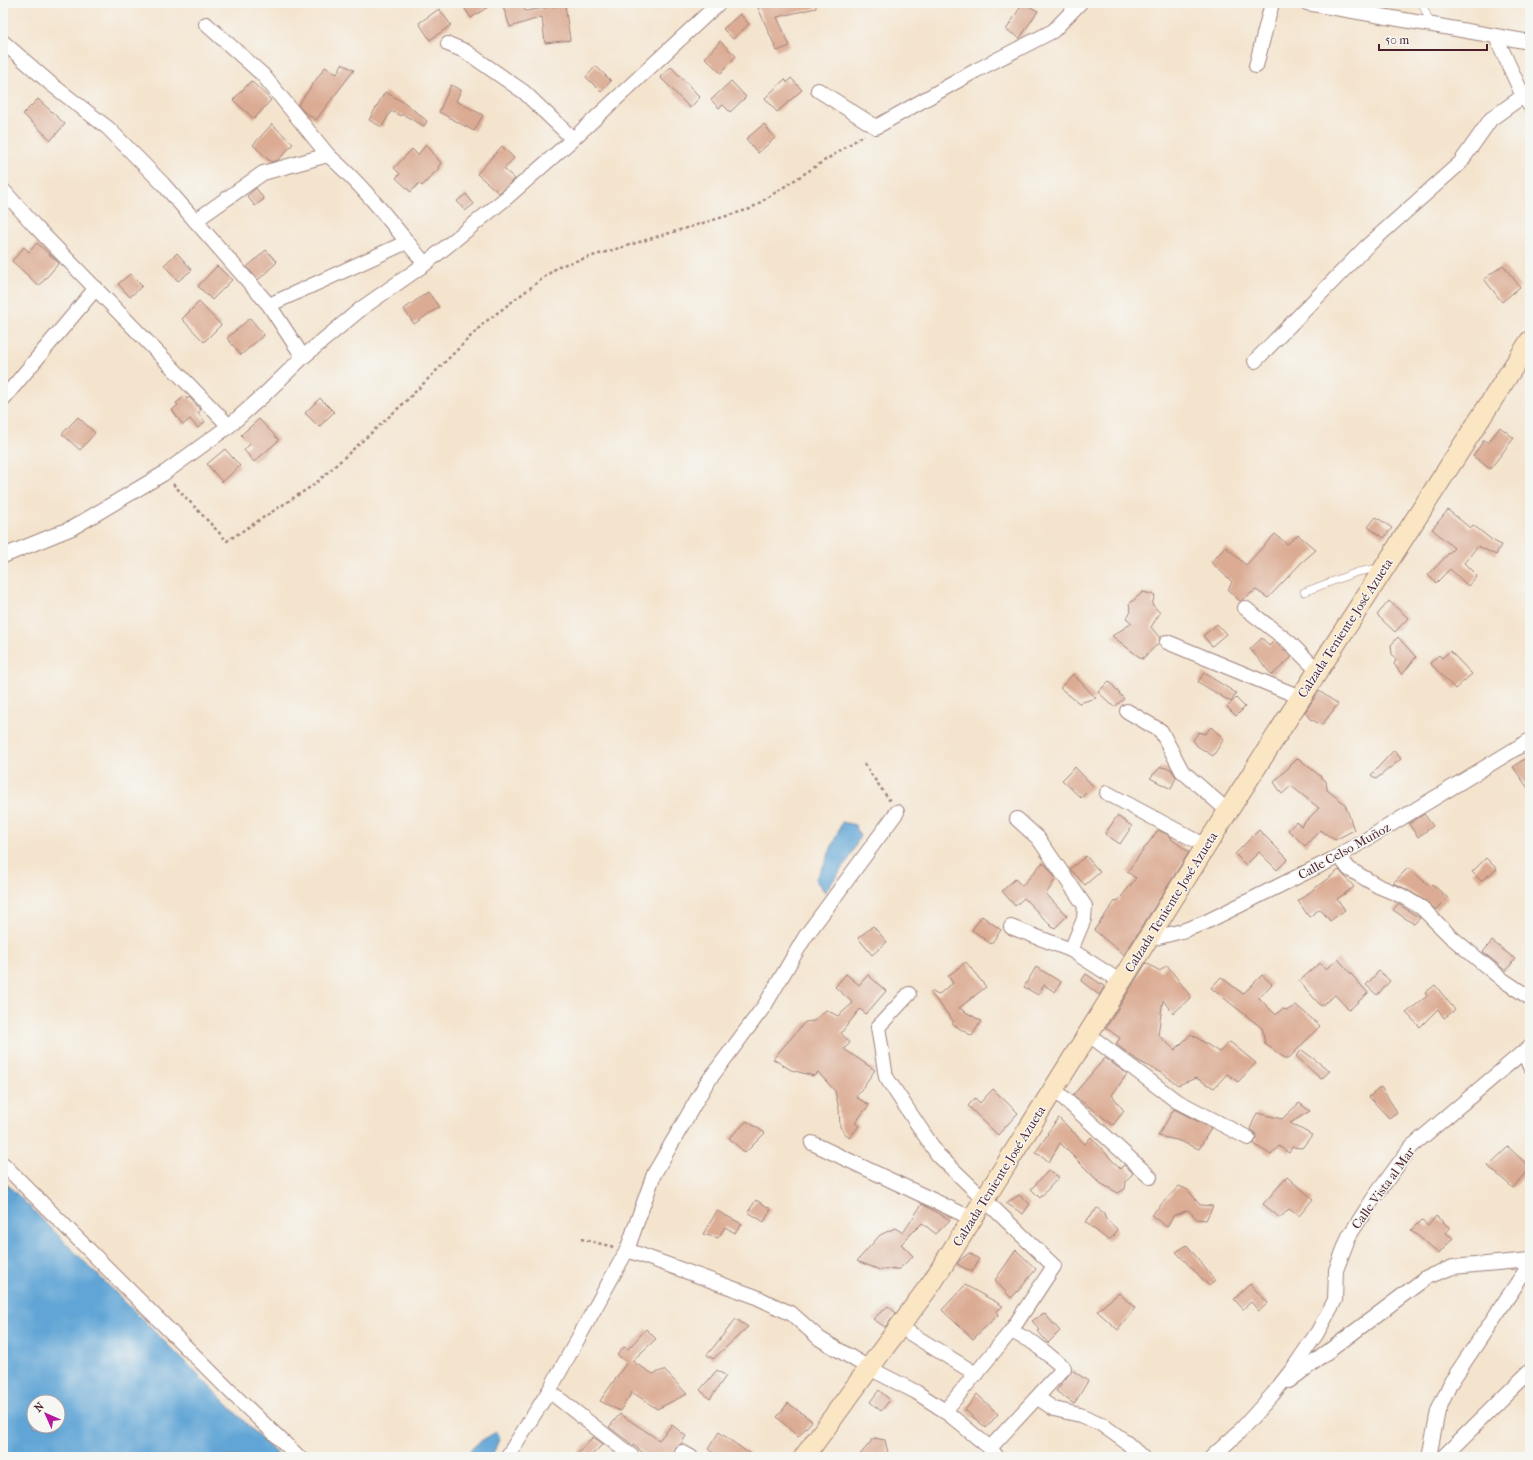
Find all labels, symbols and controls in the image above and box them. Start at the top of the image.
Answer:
scale bar [1379,26,1487,52]
text: 50 m [1385,33,1409,47]
street label: Calzada Teniente José Azueta [1294,555,1396,700]
street label: Calle Celso Muñoz [1295,819,1393,883]
street label: Calzada Teniente José Azueta [1121,828,1221,975]
street label: Calzada Teniente José Azueta [949,1102,1049,1249]
street label: Calle Vista al Mar [1348,1144,1418,1232]
north arrow [26,1394,66,1434]
text: N [32,1399,47,1415]

